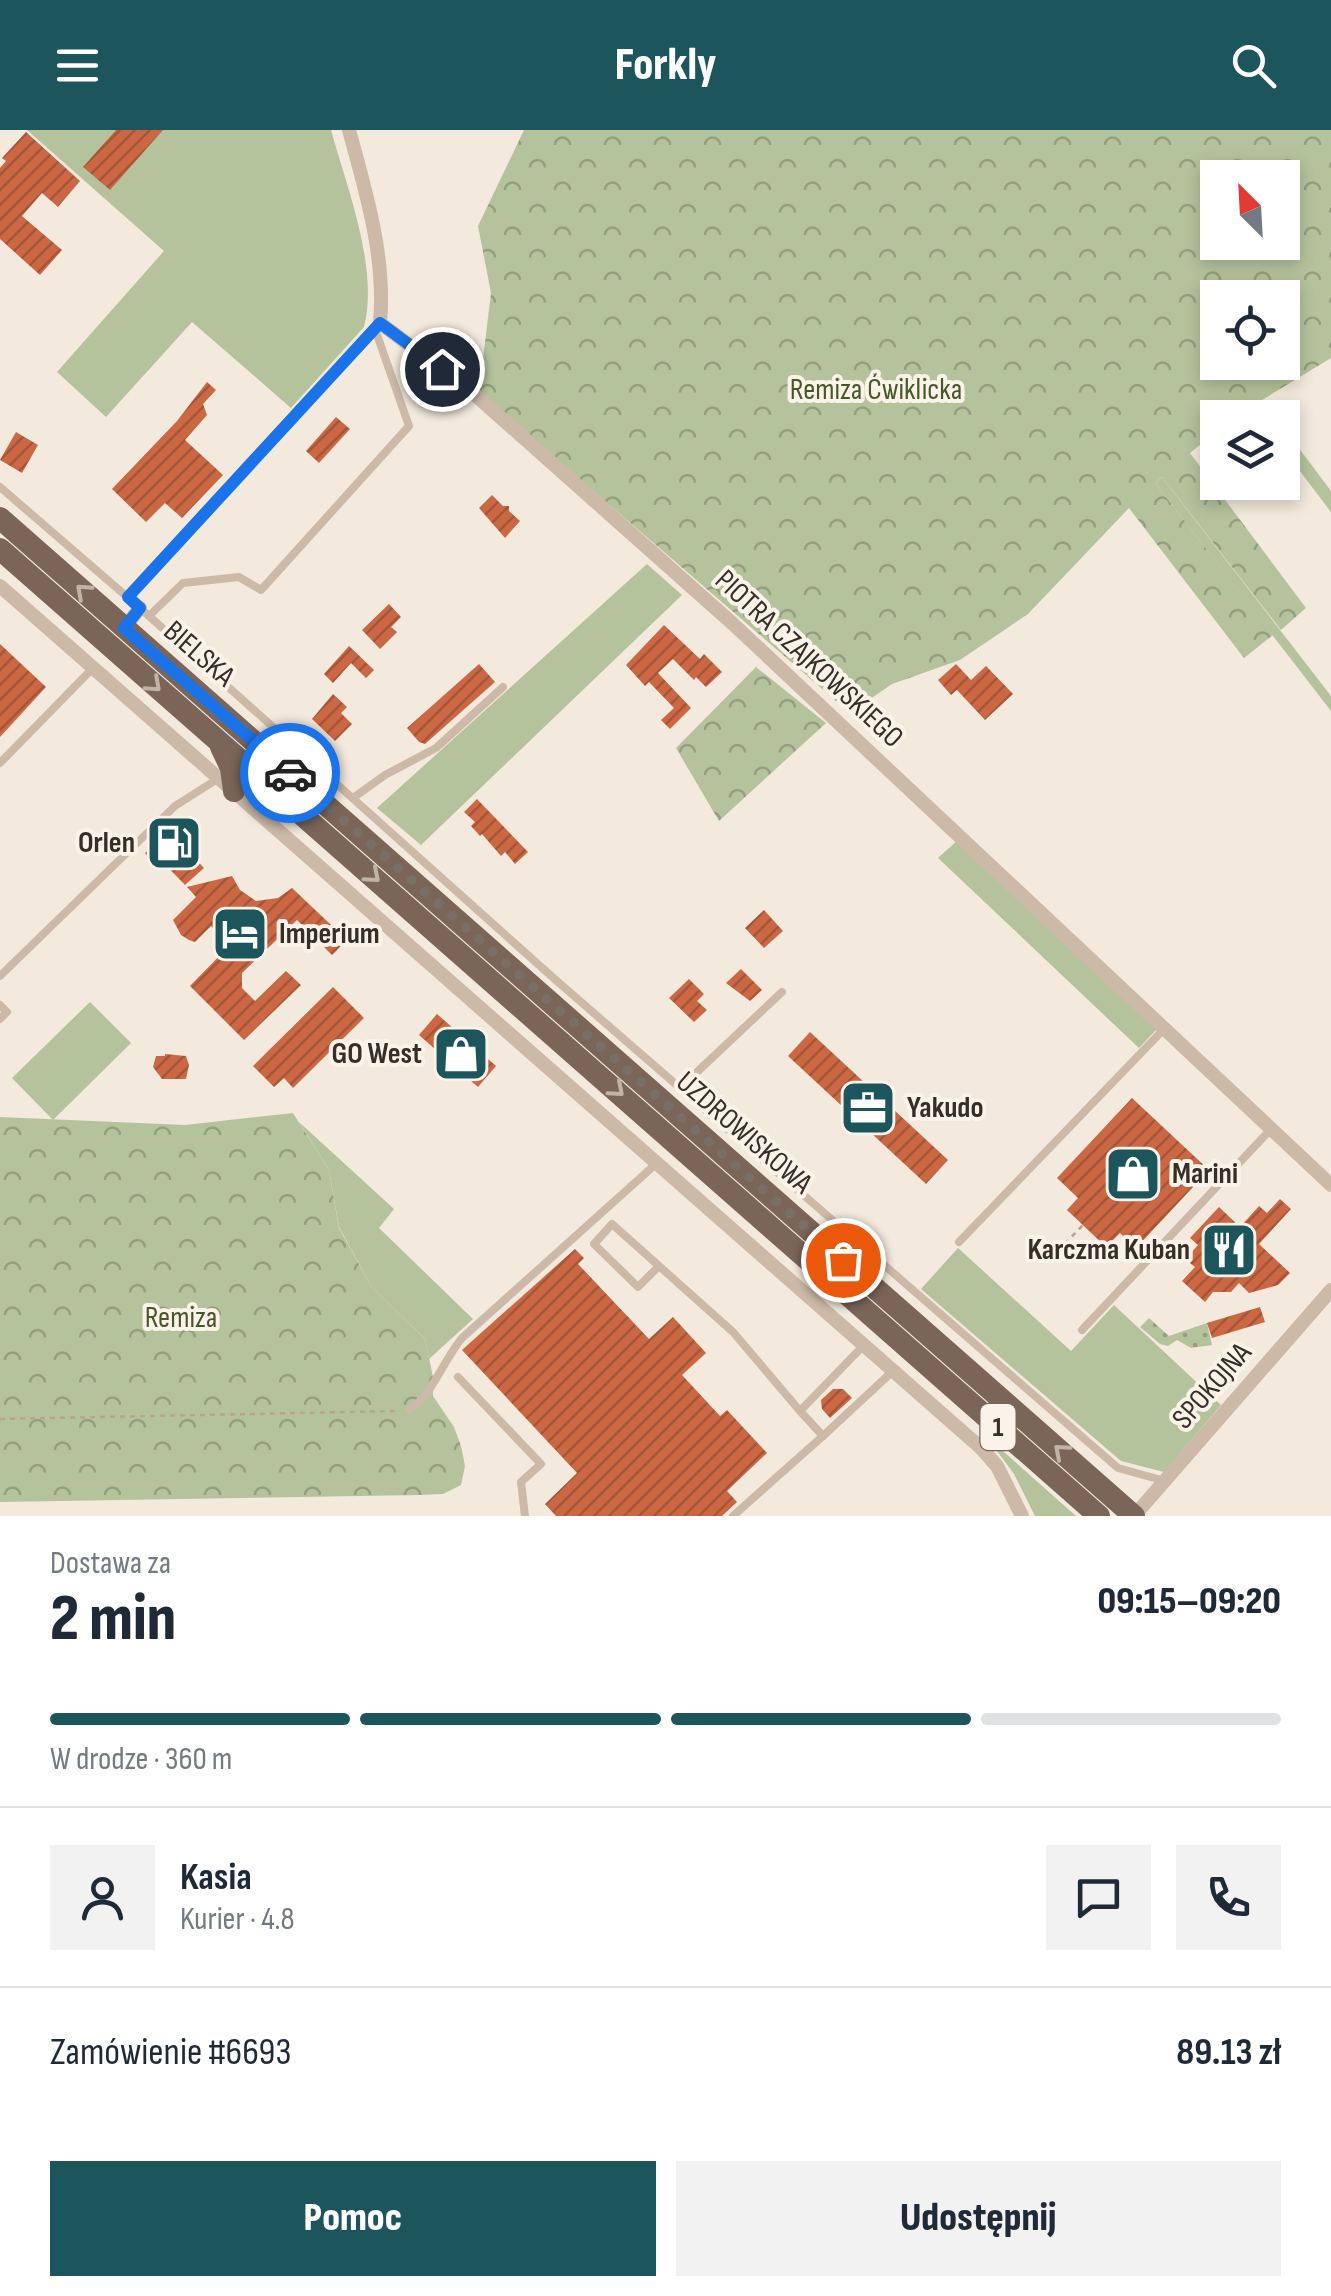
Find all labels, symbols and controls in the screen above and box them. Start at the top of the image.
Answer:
icon: menu [50,38,105,93]
text: Forkly [615,38,716,93]
icon: search [1226,38,1281,93]
north arrow [1200,160,1300,260]
map controls [1200,160,1300,500]
button: locate [1200,280,1300,380]
pin [400,327,485,412]
icon: home [415,342,470,397]
park label: Remiza Ćwiklicka [790,372,962,408]
button: layers [1200,400,1300,500]
street label: PIOTRA CZAJKOWSKIEGO [707,563,911,755]
one-way arrow [76,585,95,603]
street label: BIELSKA [156,613,242,695]
one-way arrow [142,673,161,691]
courier [240,723,340,823]
icon: car [263,746,318,801]
fuel station icon: Orlen [144,813,204,873]
place label: Orlen [78,825,135,861]
one-way arrow [361,864,380,882]
hotel icon: Imperium [210,904,270,964]
place label: Imperium [279,916,380,952]
shop icon: GO West [431,1024,491,1084]
place label: GO West [331,1036,422,1072]
street label: UZDROWISKOWA [669,1064,819,1202]
office icon: Yakudo [838,1078,898,1138]
one-way arrow [605,1079,624,1097]
place label: Yakudo [907,1090,984,1126]
shop icon: Marini [1103,1144,1163,1204]
place label: Marini [1172,1156,1238,1192]
pin [801,1218,886,1303]
restaurant icon: Karczma Kuban [1199,1220,1259,1280]
place label: Karczma Kuban [1027,1232,1190,1268]
icon: bag [816,1233,871,1288]
park label: Remiza [145,1300,217,1336]
street label: SPOKOJNA [1165,1335,1259,1436]
road number: 1 [980,1404,1016,1450]
one-way arrow [1054,1445,1073,1463]
text: Dostawa za [50,1544,171,1583]
text: 09:15–09:20 [1097,1579,1281,1624]
text: 2 min [50,1581,176,1659]
text: W drodze · 360 m [50,1740,232,1779]
button: person [50,1845,155,1950]
button: chat [1046,1845,1151,1950]
button: phone [1176,1845,1281,1950]
text: Kasia [180,1855,252,1900]
text: Kurier · 4.8 [180,1900,294,1939]
text: Zamówienie #6693 [50,2030,291,2075]
text: 89.13 zł [1176,2030,1281,2075]
button: Pomoc [50,2161,656,2276]
button: Udostępnij [676,2161,1281,2276]

